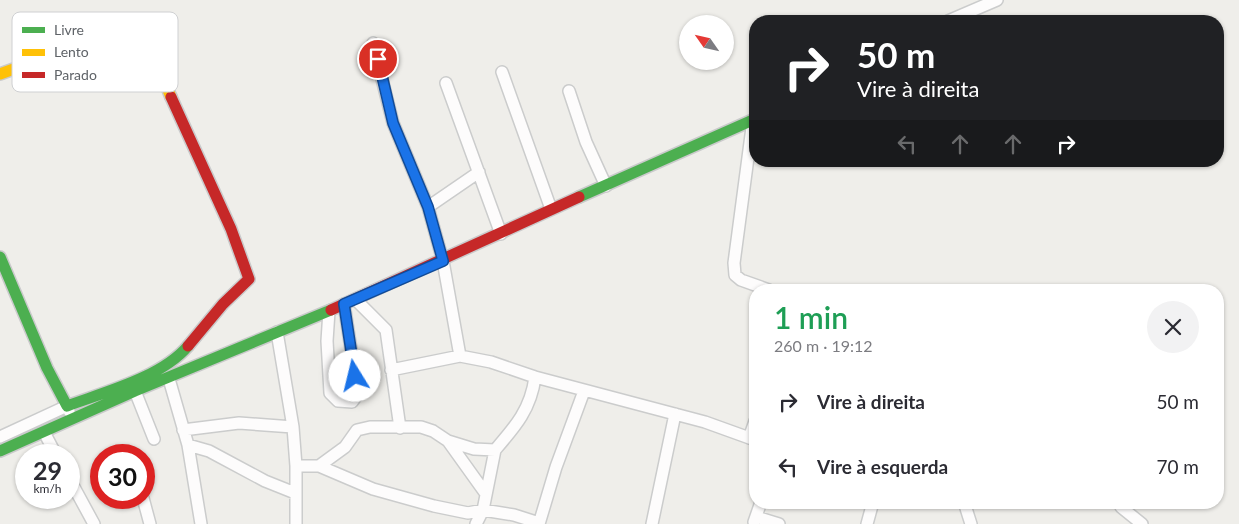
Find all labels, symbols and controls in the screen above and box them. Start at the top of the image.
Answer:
legend [12,12,178,92]
north arrow [679,15,734,70]
map controls [679,15,734,70]
text: Livre [54,21,84,38]
text: 50 m [857,33,935,75]
icon: right [774,35,839,100]
pin [357,38,399,80]
text: Lento [54,43,89,60]
icon: arrive [364,45,392,73]
text: Parado [54,66,97,83]
text: Vire à direita [857,75,979,102]
icon: left [893,130,921,158]
icon: ahead [946,130,974,158]
icon: ahead [999,130,1027,158]
icon: right [1052,130,1080,158]
text: 1 min [774,299,848,335]
button: close [1147,301,1199,353]
text: 260 m · 19:12 [774,336,873,355]
position arrow [328,349,380,401]
icon: right [774,388,802,416]
text: Vire à direita [817,390,925,413]
text: 50 m [1156,390,1199,413]
speed limit sign: 30 [90,444,155,509]
icon: left [774,453,802,481]
text: 29 [33,455,62,485]
text: Vire à esquerda [817,455,948,478]
text: 70 m [1156,455,1199,478]
text: km/h [33,481,62,496]

